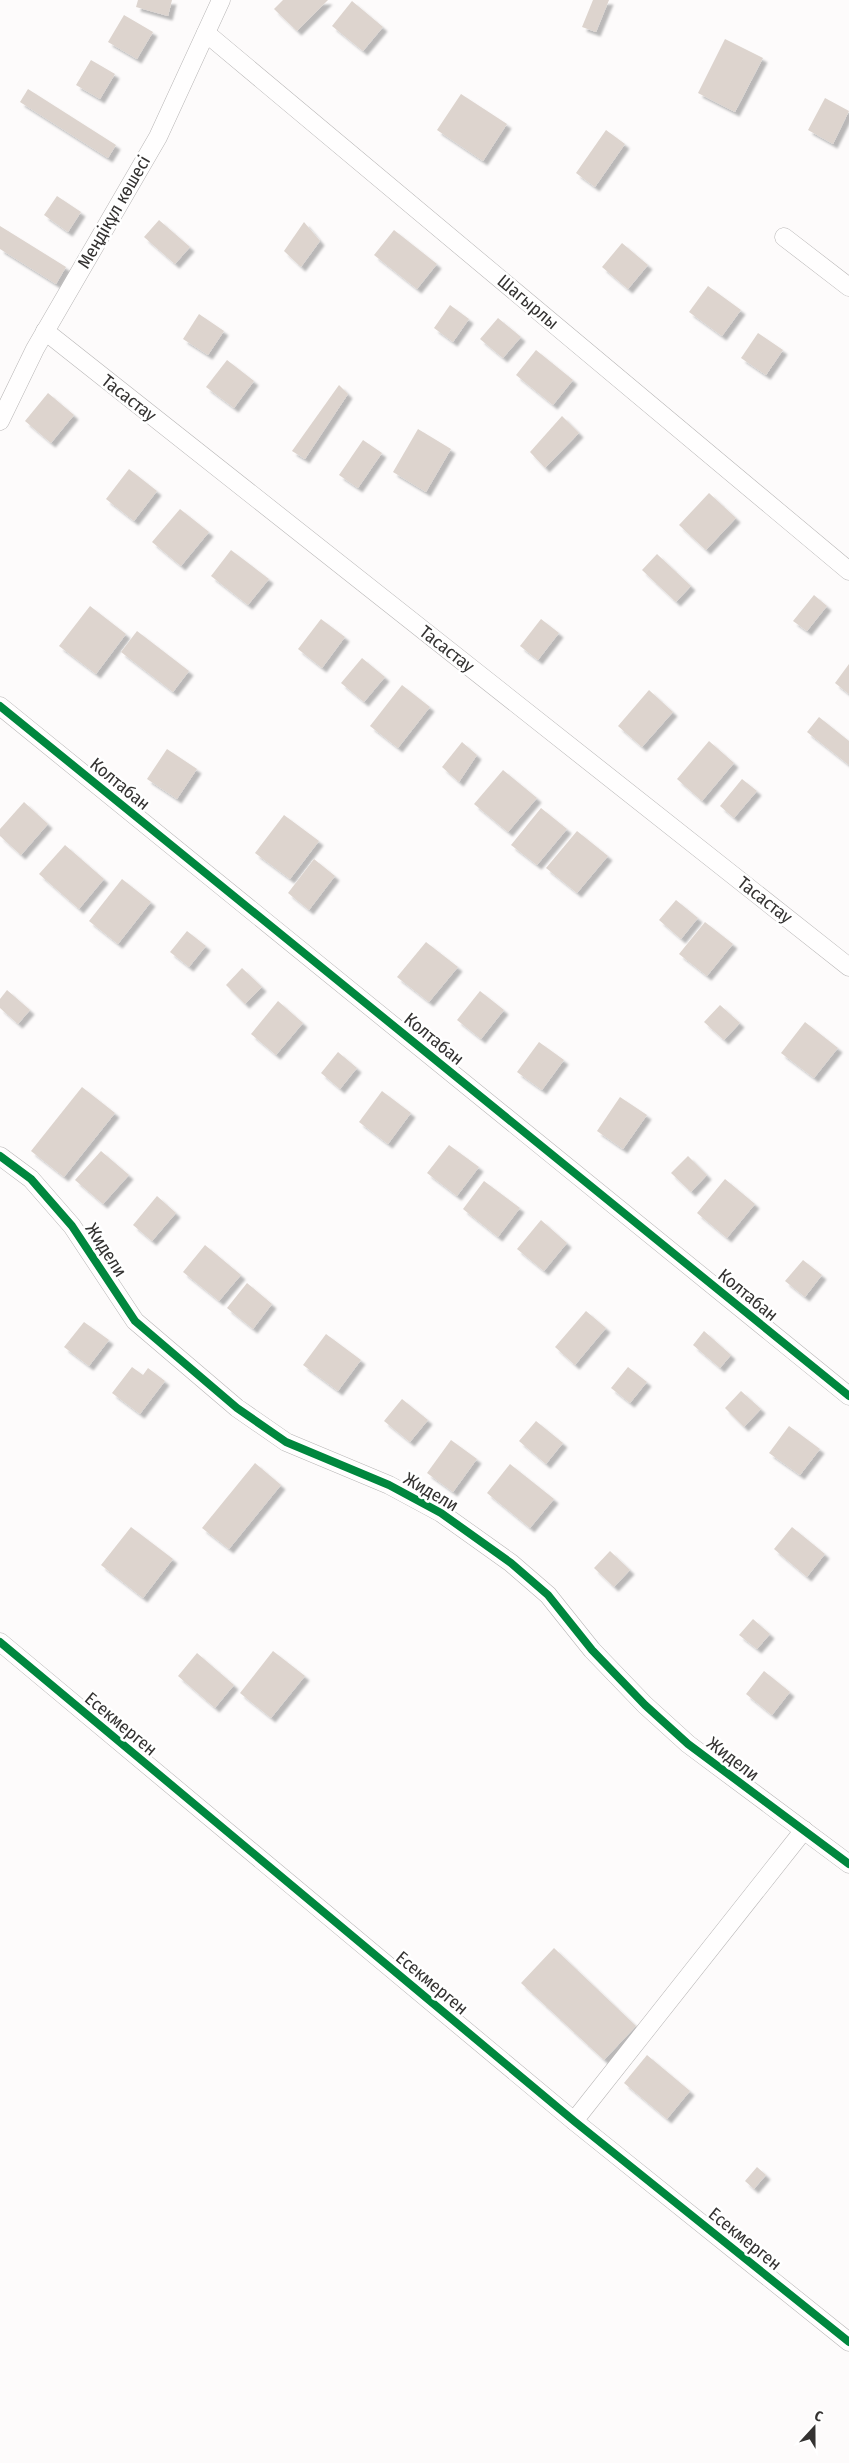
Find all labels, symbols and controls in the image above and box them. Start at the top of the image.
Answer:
street label: Меңдіқұл көшесі [73,152,155,272]
street label: Шагырлы [493,270,563,334]
street label: Тасастау [97,370,161,426]
street label: Тасастау [415,621,479,677]
street label: Колтабан [85,753,155,815]
street label: Тасастау [733,872,797,928]
street label: Колтабан [399,1008,469,1070]
street label: Жидели [81,1219,131,1281]
street label: Колтабан [713,1264,783,1326]
street label: Жидели [400,1468,462,1516]
street label: Eсекмерген [80,1687,162,1761]
street label: Жидели [703,1732,763,1786]
street label: Eсекмерген [391,1946,473,2020]
street label: Eсекмерген [704,2203,786,2275]
north arrow [789,2403,839,2453]
text: С [812,2407,826,2426]

